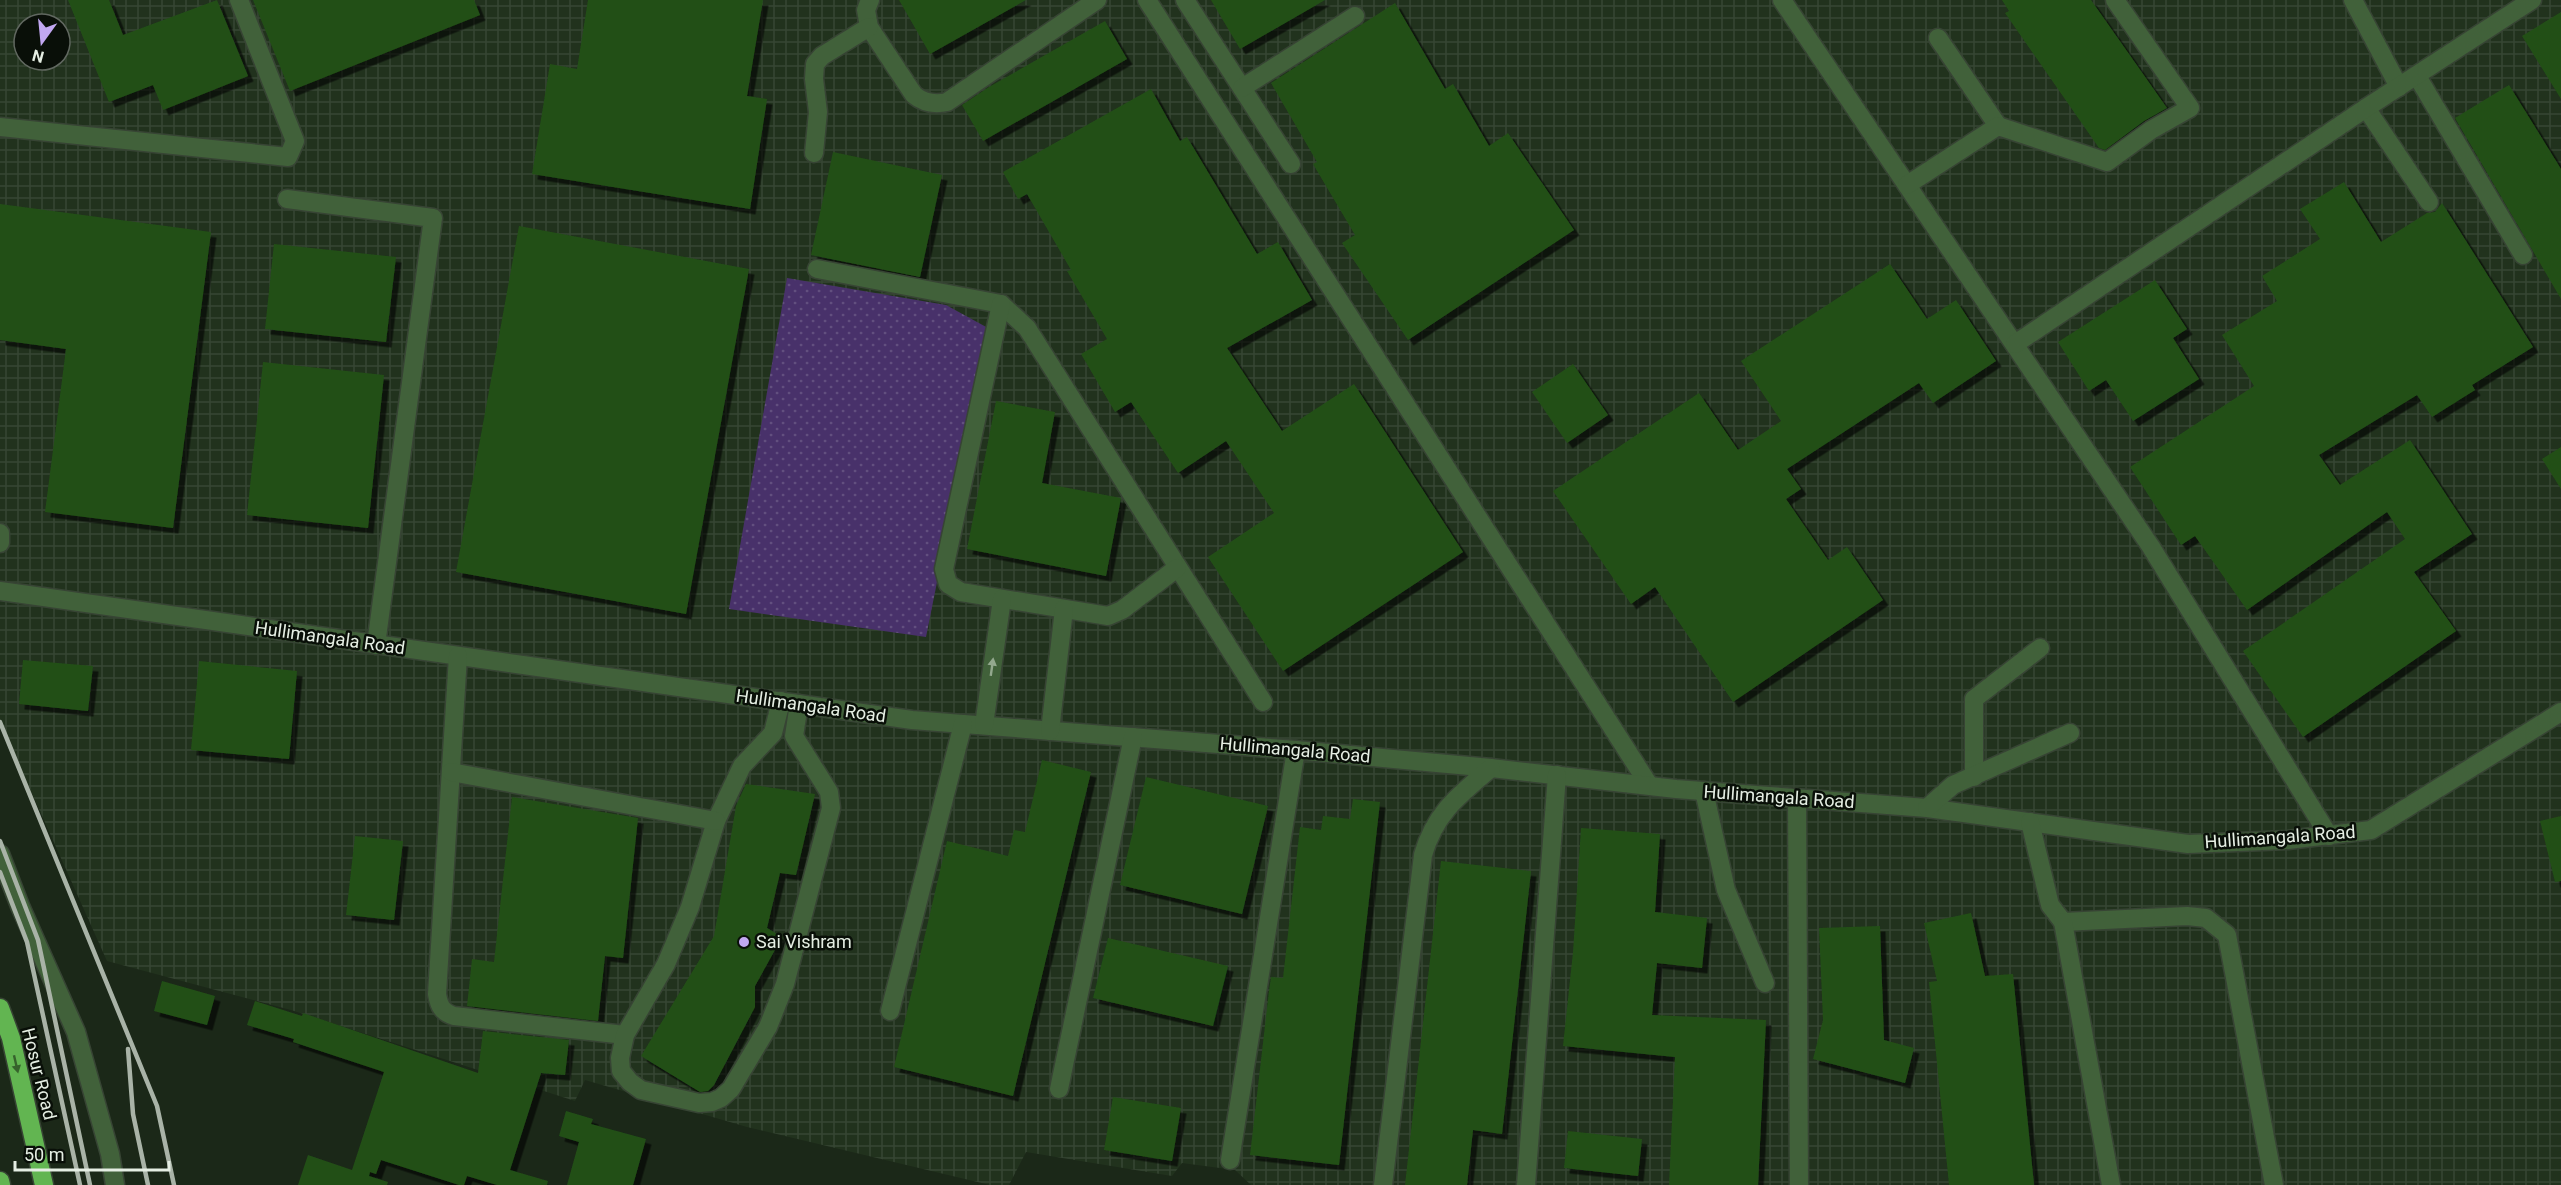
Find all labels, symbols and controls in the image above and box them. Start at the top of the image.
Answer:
north arrow [12,12,72,72]
text: N [30,45,46,67]
street label: Hullimangala Road [254,617,406,658]
one-way arrow [987,658,996,677]
street label: Hullimangala Road [735,685,887,726]
street label: Hullimangala Road [1219,732,1371,767]
street label: Hullimangala Road [1703,781,1855,812]
street label: Hullimangala Road [2204,821,2356,852]
place label: Sai Vishram [756,931,852,952]
marker: Sai Vishram [737,935,751,949]
street label: Hosur Road [18,1026,61,1122]
one-way arrow [12,1054,22,1073]
scale bar [15,1134,170,1172]
text: 50 m [24,1144,64,1165]

